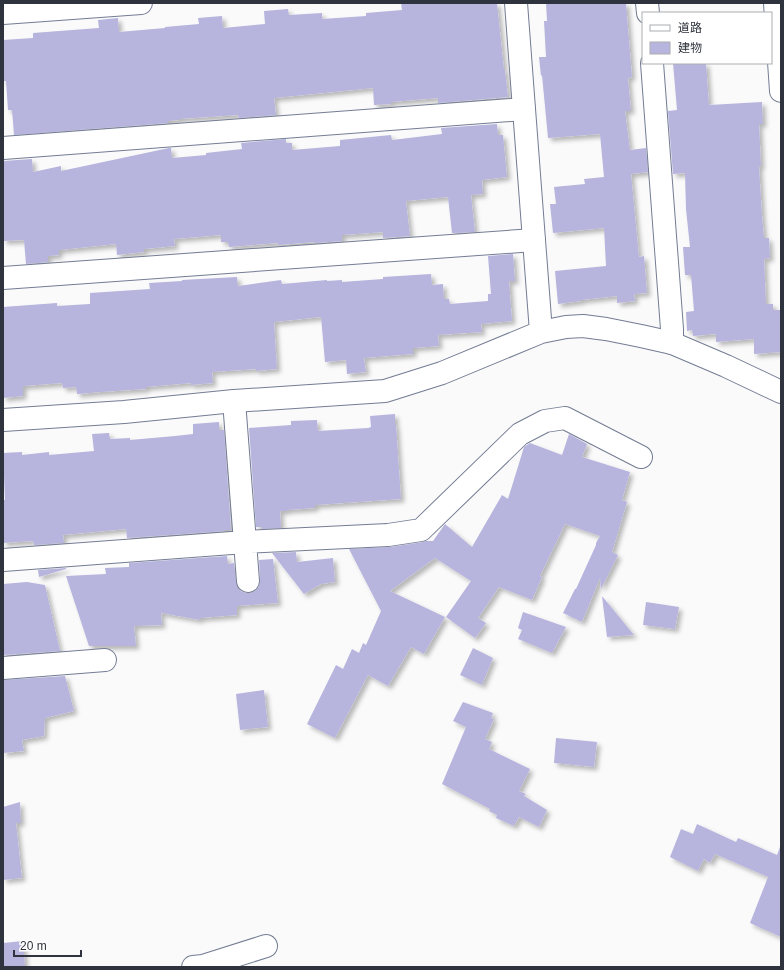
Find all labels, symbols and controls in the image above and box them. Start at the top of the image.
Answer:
legend [642,12,772,64]
text: 道路 [678,21,702,35]
text: 建物 [678,41,702,55]
scale bar [14,932,81,958]
text: 20 m [20,939,47,953]

